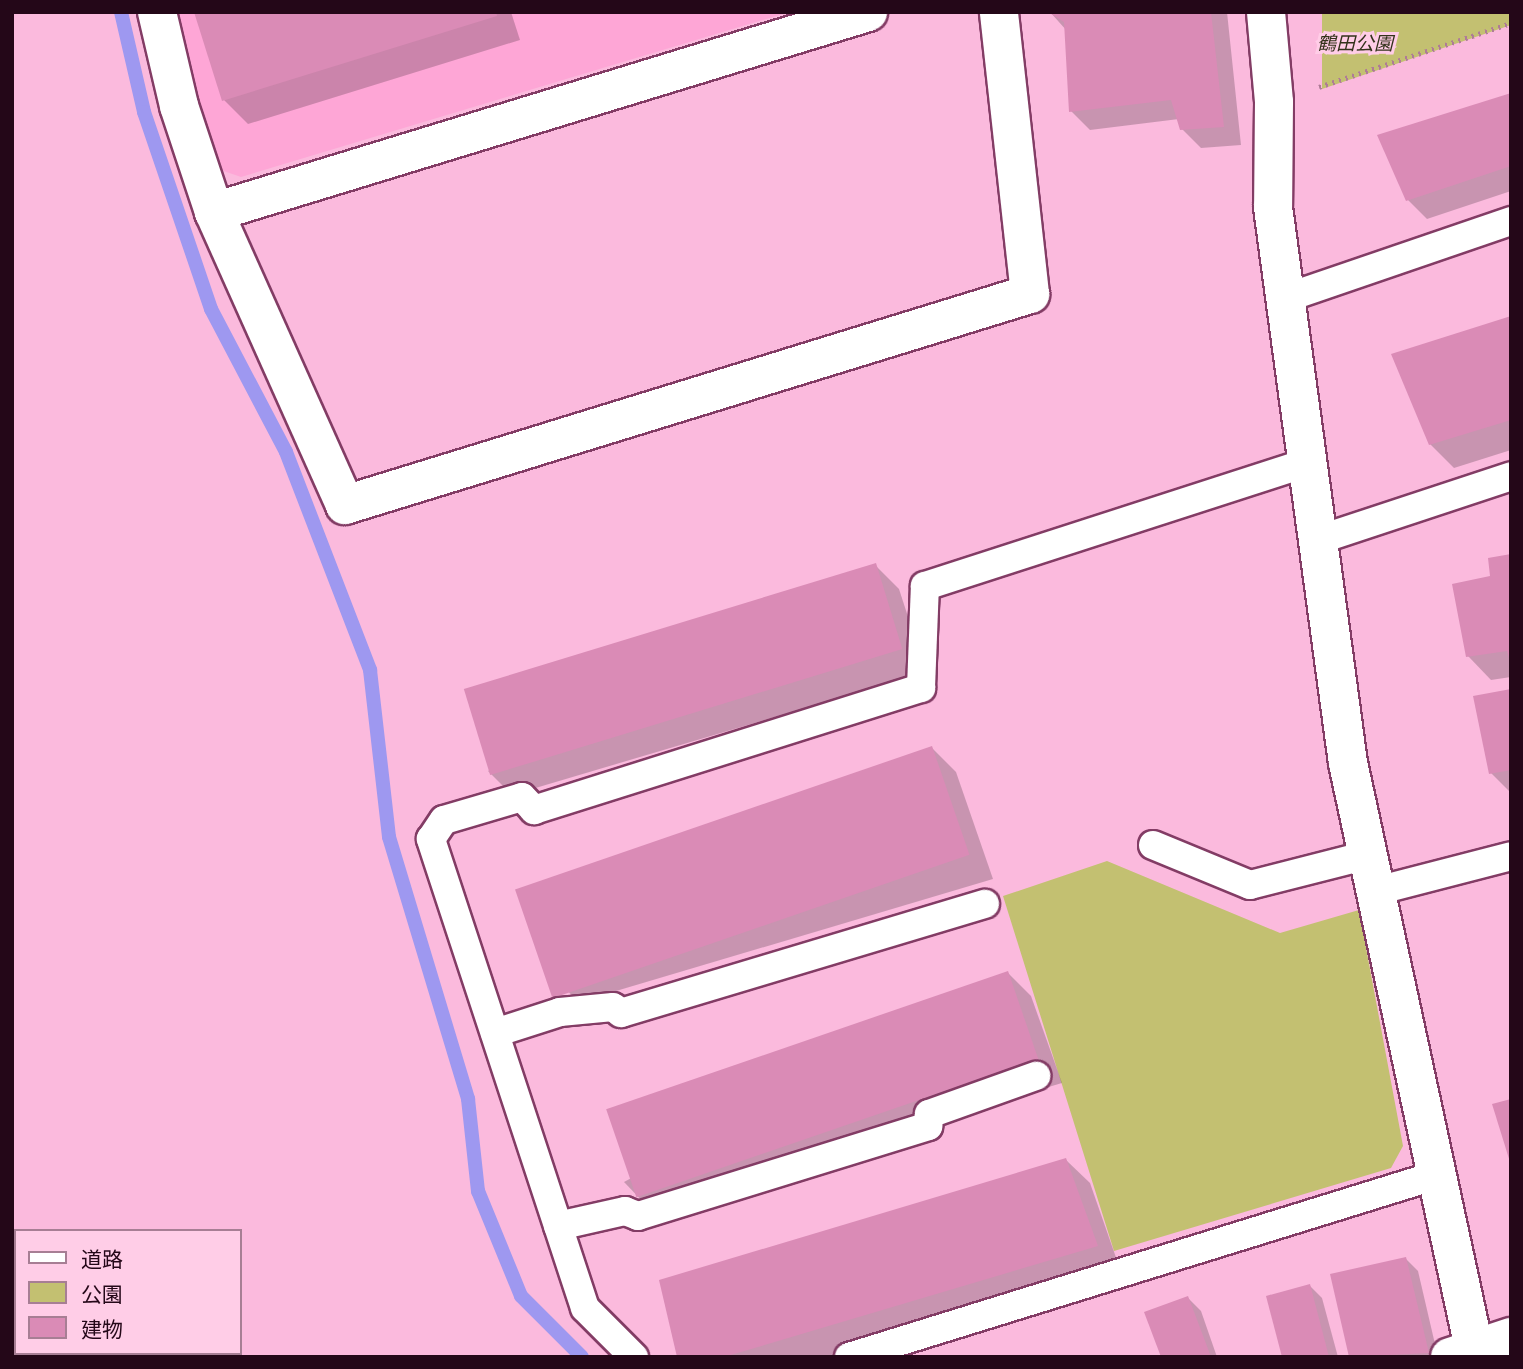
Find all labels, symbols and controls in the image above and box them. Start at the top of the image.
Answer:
park label: 鶴田公園 [1317,33,1393,55]
legend [14,1229,242,1355]
text: 道路 [81,1245,123,1273]
text: 公園 [81,1280,123,1308]
text: 建物 [81,1315,123,1343]

